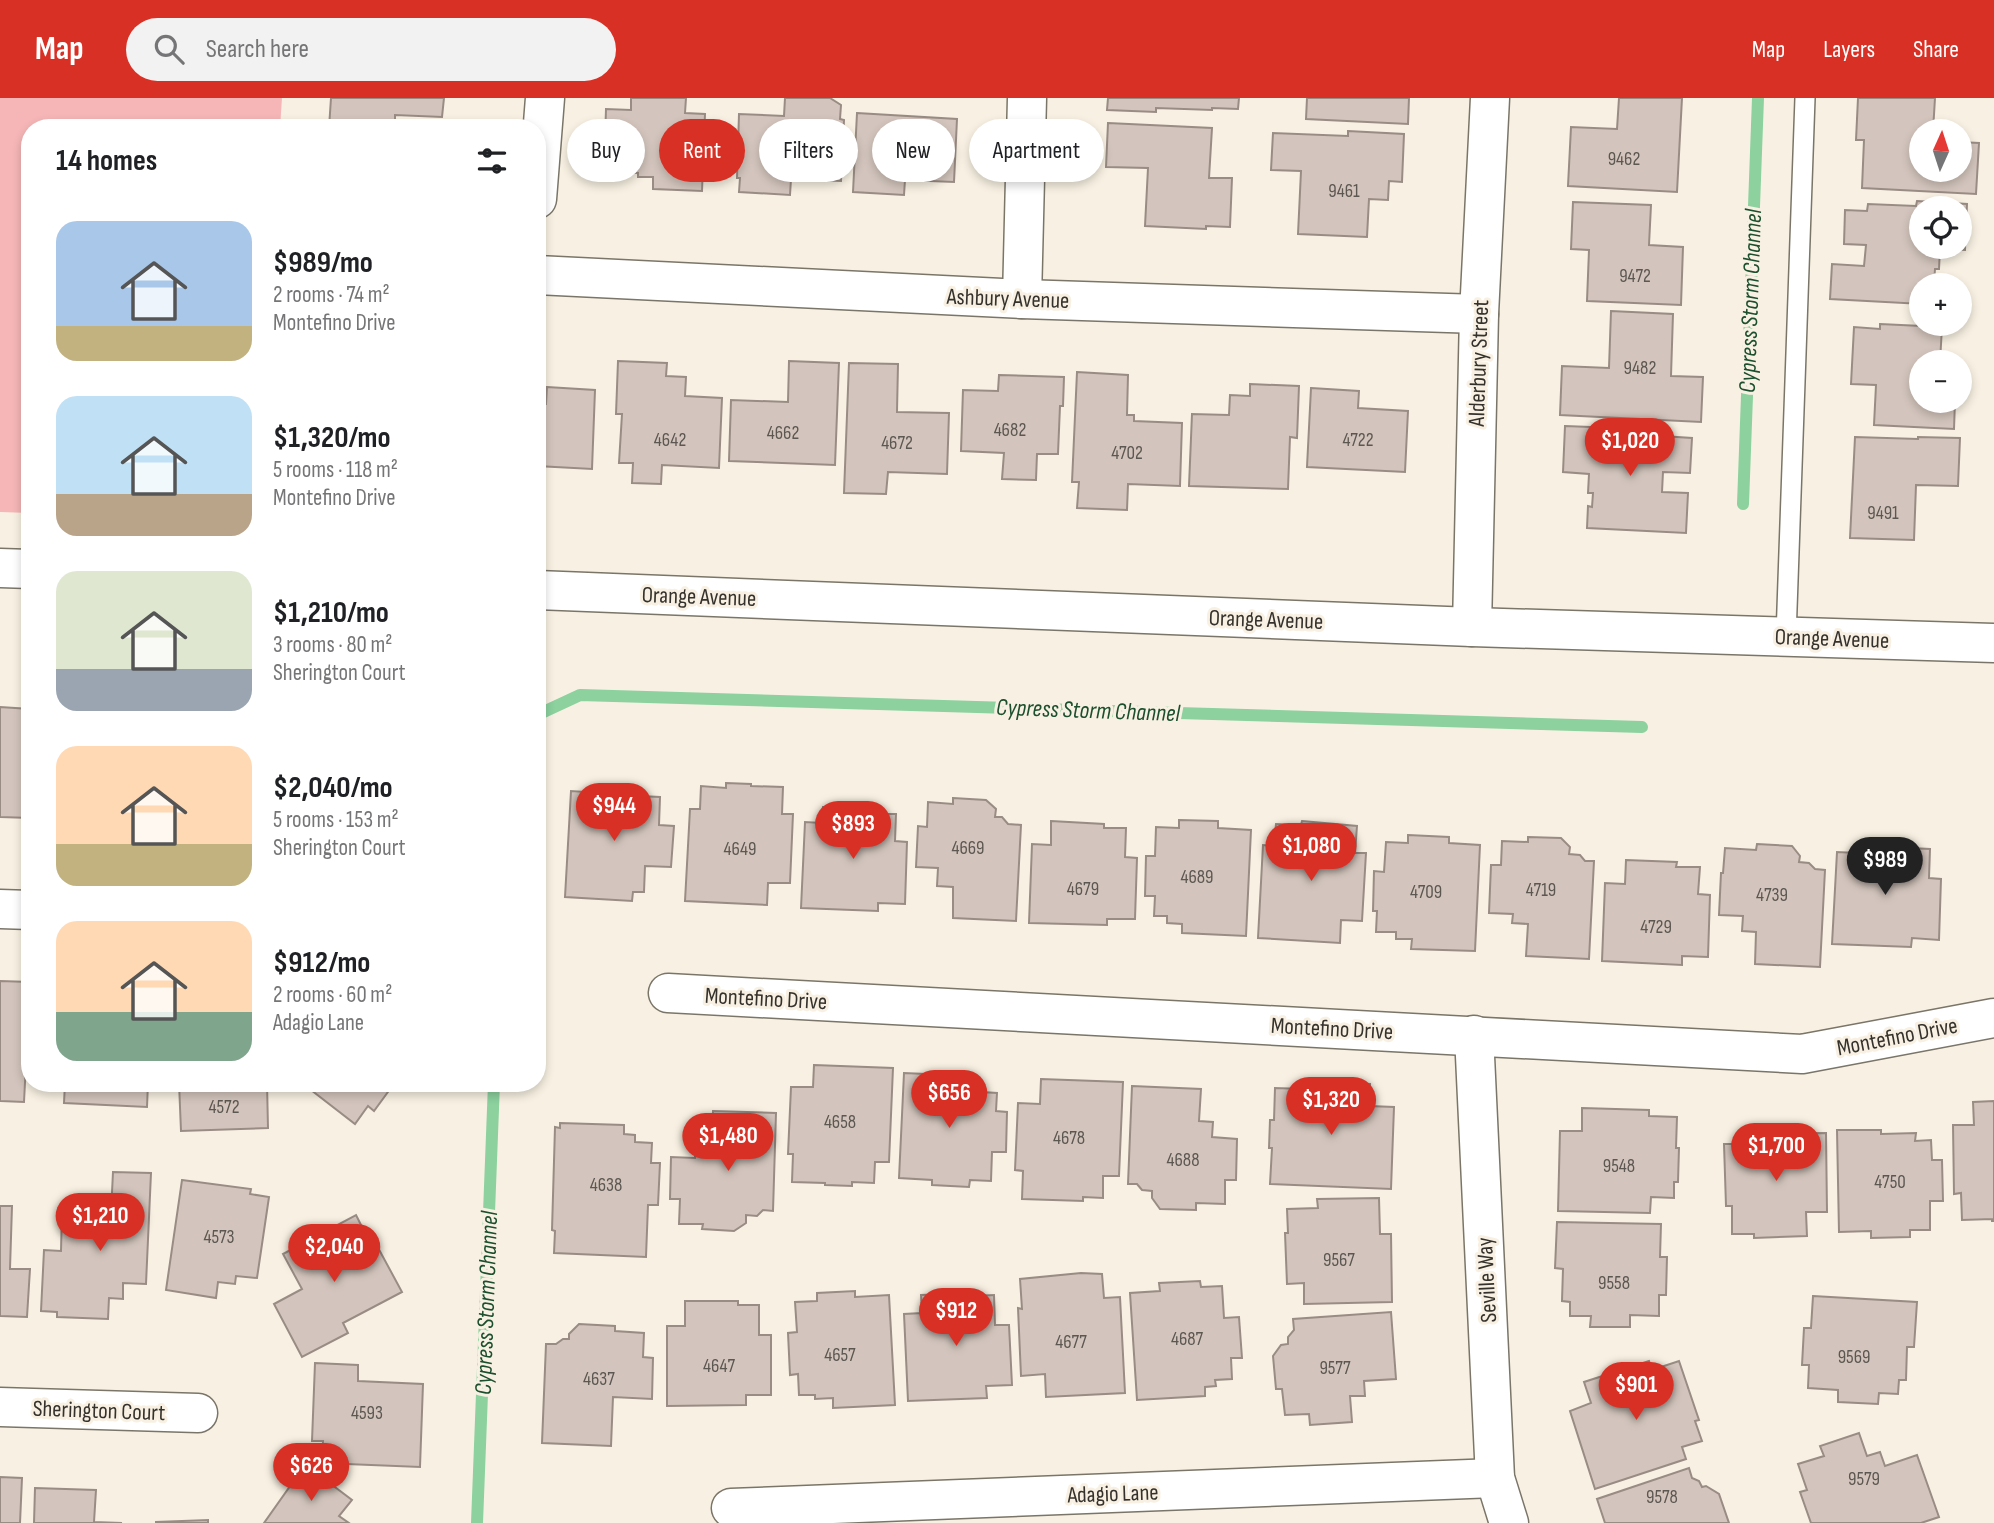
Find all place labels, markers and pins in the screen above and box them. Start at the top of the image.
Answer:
pin: $1,020 [1573,418,1687,478]
pin: $944 [573,784,655,843]
pin: $893 [812,802,894,861]
pin: $1,080 [1254,824,1368,883]
pin: $989 [1844,838,1926,897]
pin: $656 [908,1070,990,1130]
pin: $1,320 [1274,1077,1388,1137]
pin: $1,480 [671,1114,785,1173]
pin: $1,700 [1719,1124,1833,1183]
pin: $1,210 [43,1194,157,1253]
pin: $2,040 [277,1224,391,1284]
pin: $912 [915,1288,997,1348]
pin: $901 [1595,1362,1677,1422]
pin: $626 [270,1444,352,1503]

